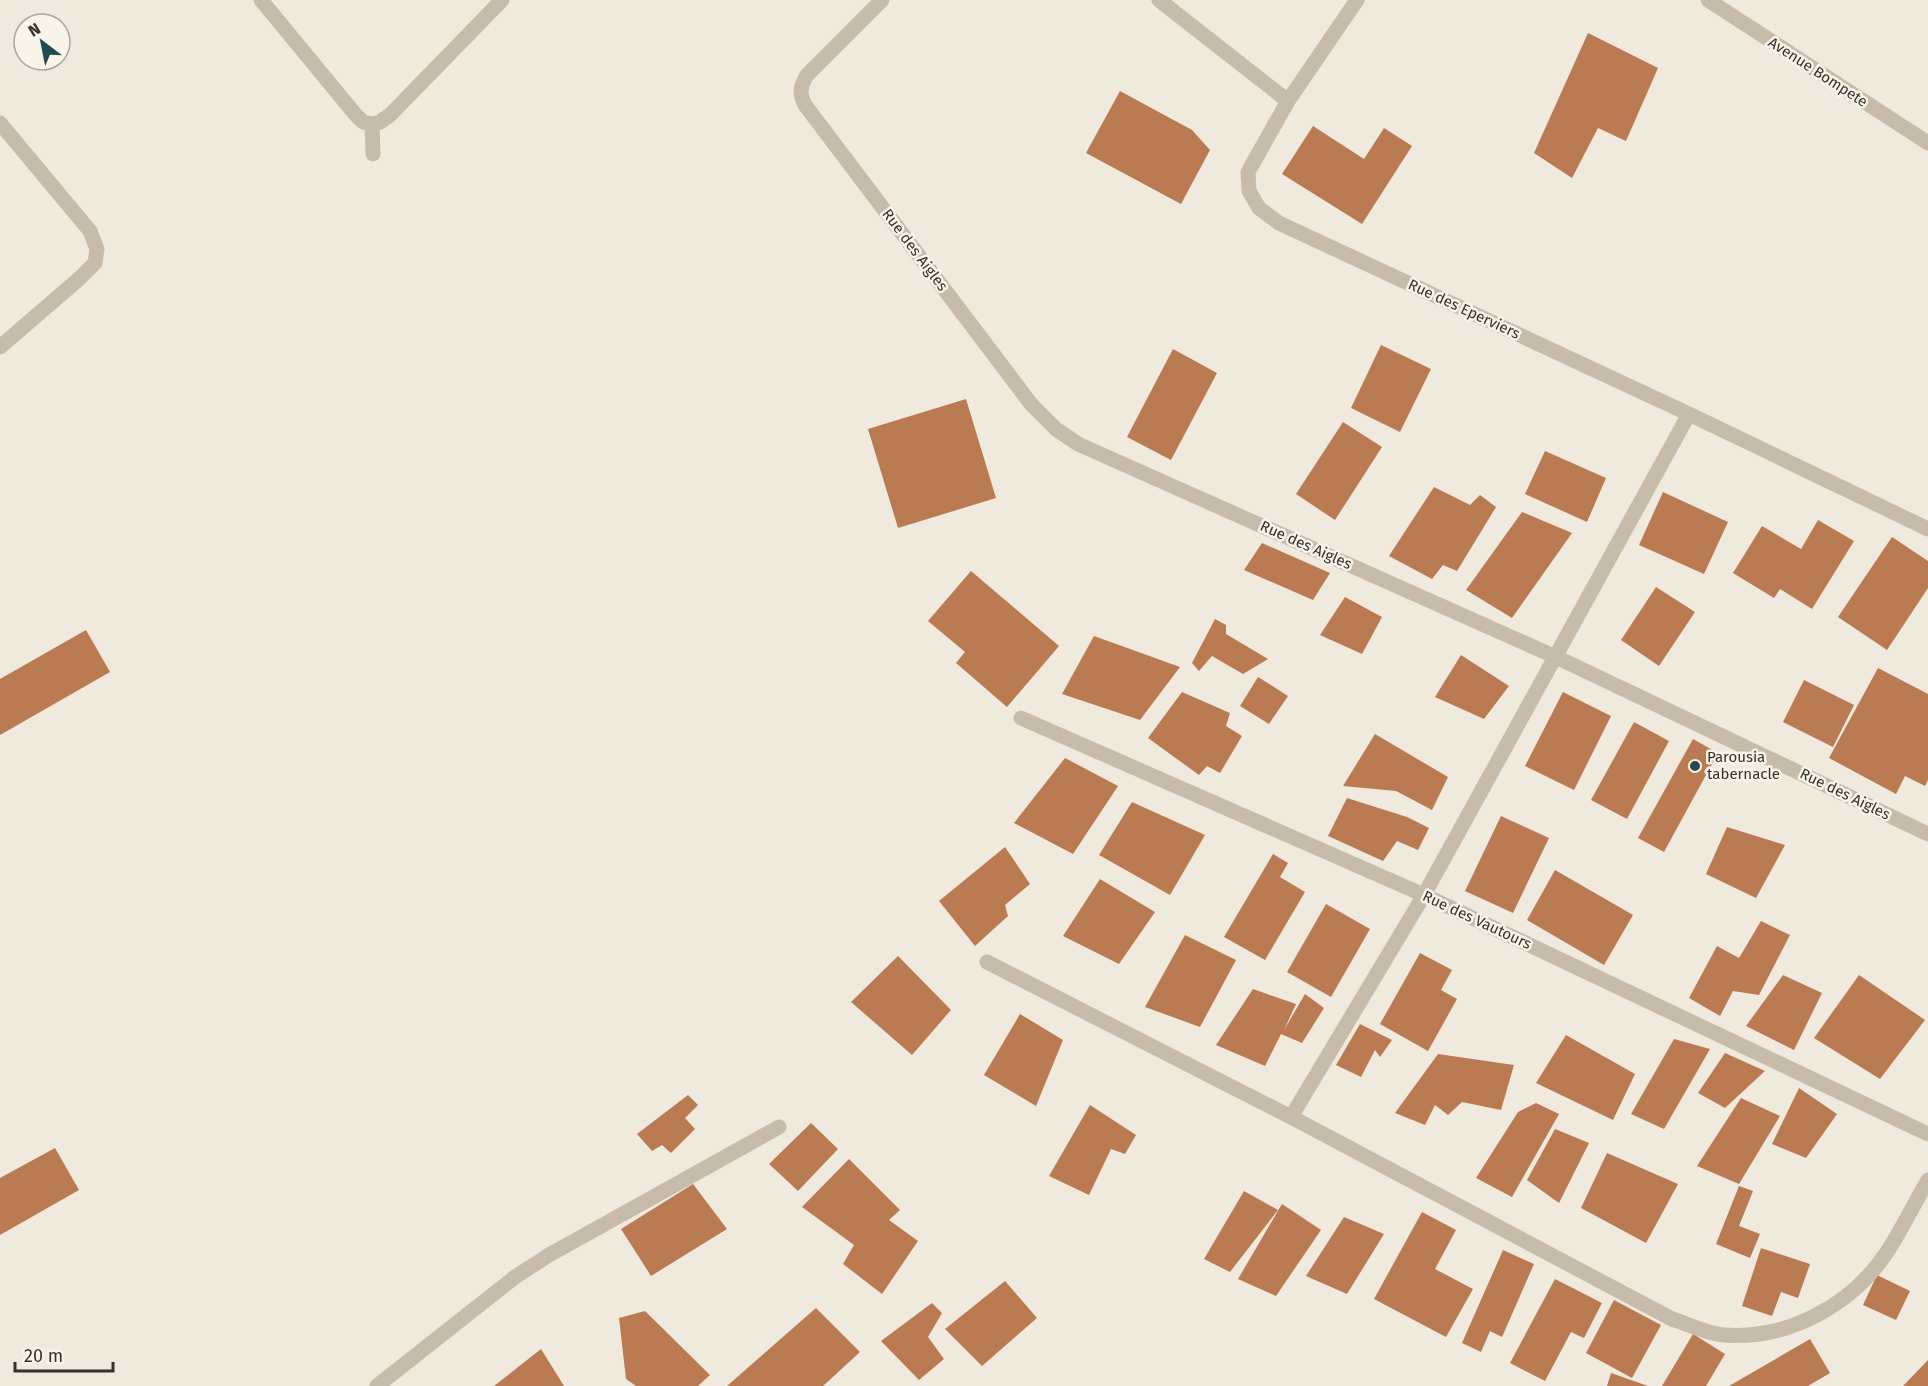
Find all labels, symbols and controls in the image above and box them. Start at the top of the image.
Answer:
north arrow [12,12,72,72]
text: N [25,19,44,41]
street label: Avenue Bompete [1765,33,1871,111]
street label: Rue des Aigles [878,205,952,295]
street label: Rue des Eperviers [1405,275,1523,343]
street label: Rue des Aigles [1257,517,1355,573]
place label: Parousia tabernacle [1707,748,1780,783]
marker: Parousia tabernacle [1688,759,1702,773]
street label: Rue des Aigles [1797,764,1893,824]
street label: Rue des Vautours [1420,887,1534,953]
scale bar [15,1335,112,1373]
text: 20 m [24,1345,63,1367]

